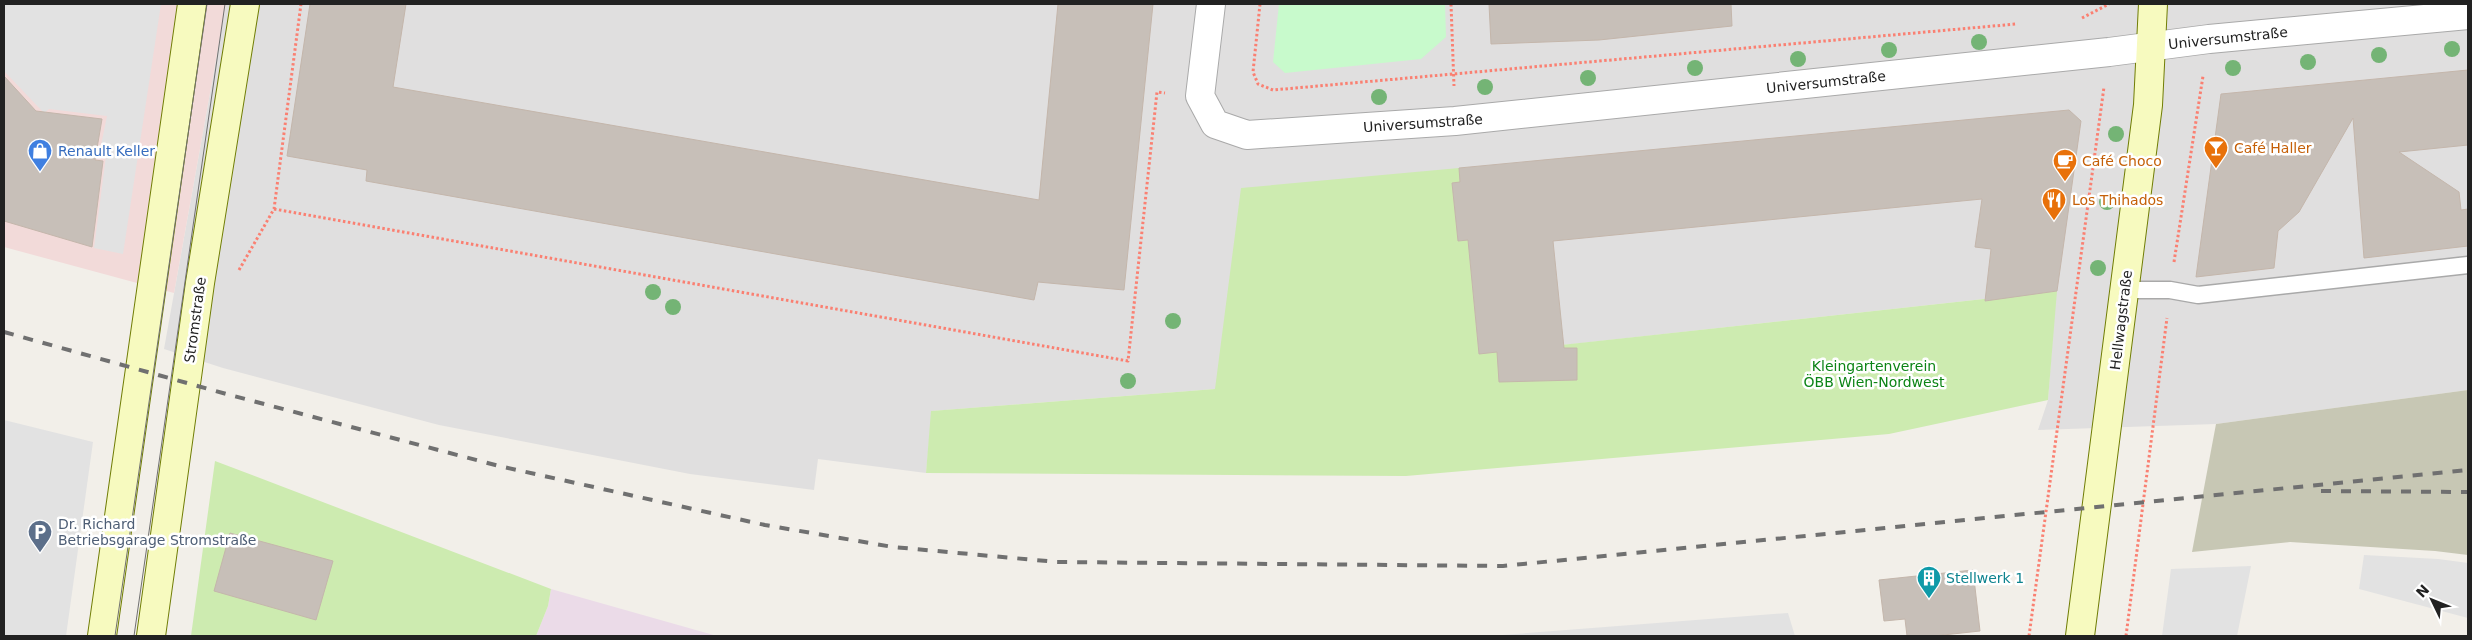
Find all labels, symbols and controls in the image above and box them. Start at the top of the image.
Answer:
street label: Universumstraße [2167,24,2289,52]
street label: Universumstraße [1765,68,1887,96]
street label: Universumstraße [1363,111,1483,135]
bar icon: Café Haller [2203,135,2229,169]
shop icon: Renault Keller [27,138,53,172]
place label: Café Haller [2234,140,2312,156]
place label: Renault Keller [58,143,155,159]
cafe icon: Café Choco [2052,148,2078,182]
place label: Café Choco [2082,153,2162,169]
restaurant icon: Los Thihados [2041,187,2067,221]
place label: Los Thihados [2072,192,2163,208]
street label: Hellwagstraße [2107,269,2135,371]
street label: Stromstraße [181,276,209,364]
park label: Kleingartenverein ÖBB Wien-Nordwest [1804,358,1945,390]
place label: Dr. Richard Betriebsgarage Stromstraße [58,516,256,548]
parking icon: Dr. Richard Betriebsgarage Stromstraße [27,519,53,553]
building icon: Stellwerk 1 [1916,565,1942,599]
place label: Stellwerk 1 [1946,570,2024,586]
north arrow [2407,575,2457,625]
text: N [2413,581,2432,601]

